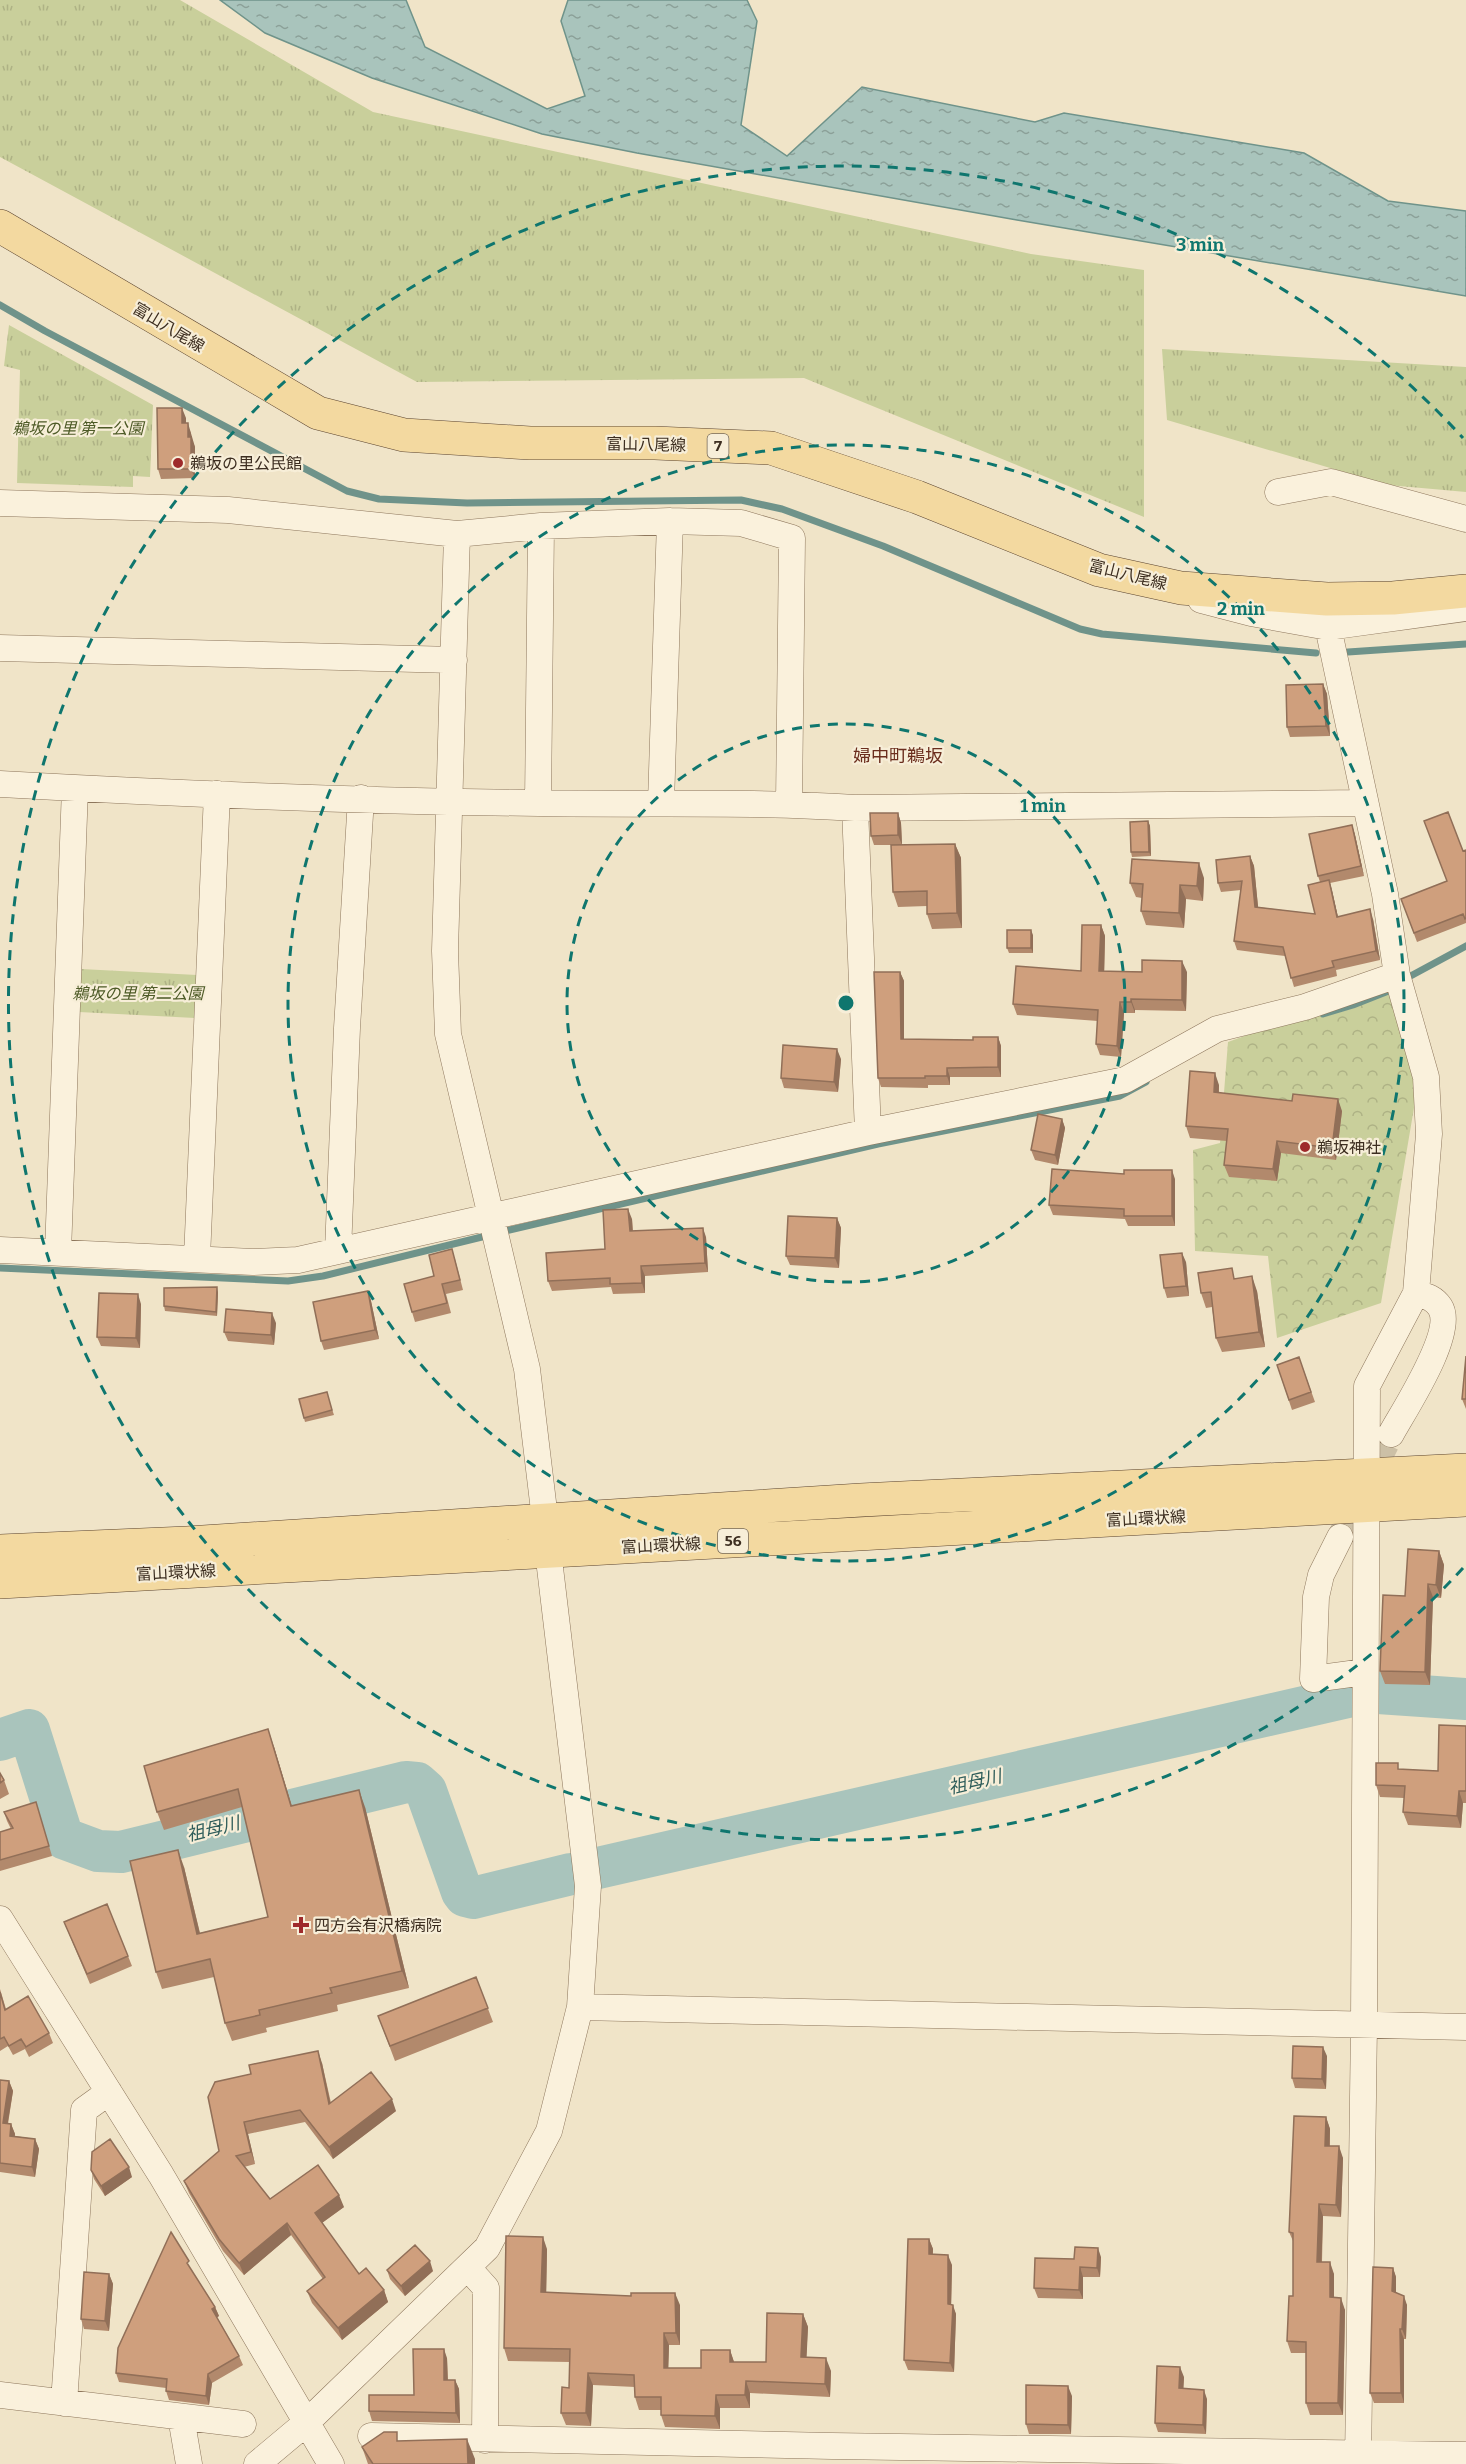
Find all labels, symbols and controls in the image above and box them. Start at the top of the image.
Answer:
text: 3 min [1176,234,1224,256]
street label: 富山八尾線 [130,299,208,356]
park label: 鵜坂の里 第一公園 [12,419,146,438]
street label: 富山八尾線 [606,434,686,455]
road number: 7 [708,434,728,458]
place label: 鵜坂の里公民館 [190,454,302,473]
marker: 鵜坂の里公民館 [171,456,185,470]
street label: 富山八尾線 [1087,556,1169,593]
text: 2 min [1217,598,1265,620]
district label: 婦中町鵜坂 [853,745,943,767]
text: 1 min [1020,795,1066,817]
park label: 鵜坂の里 第二公園 [72,984,206,1003]
centre of rings [836,993,856,1013]
place label: 鵜坂神社 [1317,1138,1381,1157]
marker: 鵜坂神社 [1298,1140,1312,1154]
street label: 富山環状線 [1106,1507,1186,1530]
road number: 56 [718,1529,748,1553]
street label: 富山環状線 [621,1534,701,1557]
street label: 富山環状線 [136,1561,216,1584]
water label: 祖母川 [946,1765,1006,1799]
water label: 祖母川 [184,1811,244,1846]
marker: 四方会有沢橋病院 [292,1916,310,1934]
place label: 四方会有沢橋病院 [314,1916,442,1935]

